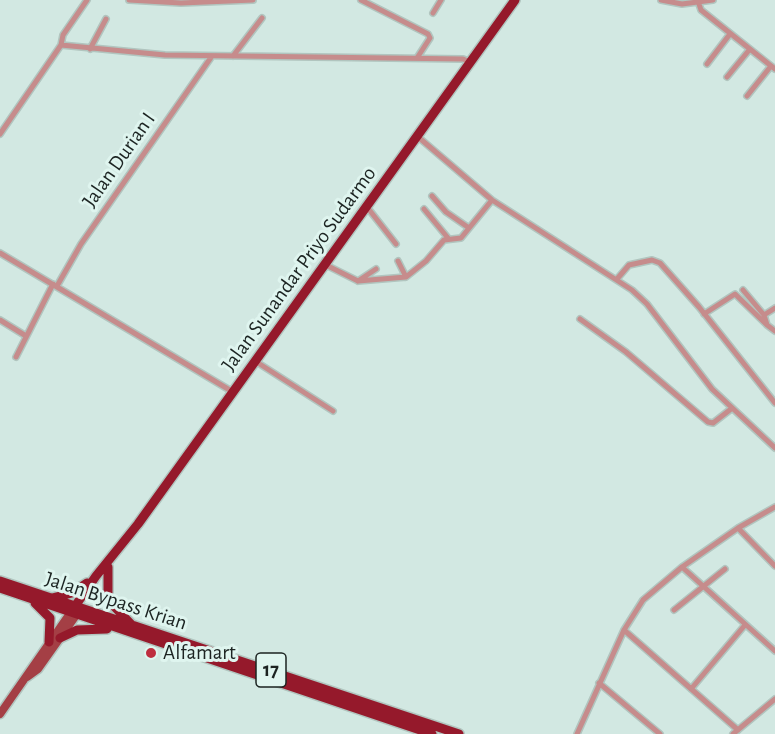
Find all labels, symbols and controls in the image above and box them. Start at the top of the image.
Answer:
street label: Jalan Durian I [77,108,161,212]
street label: Jalan Sunandar Priyo Sudarmo [216,162,382,376]
street label: Jalan Bypass Krian [42,566,190,636]
place label: Alfamart [163,640,236,666]
marker: Alfamart [144,646,158,660]
road number: 17 [256,653,286,687]

